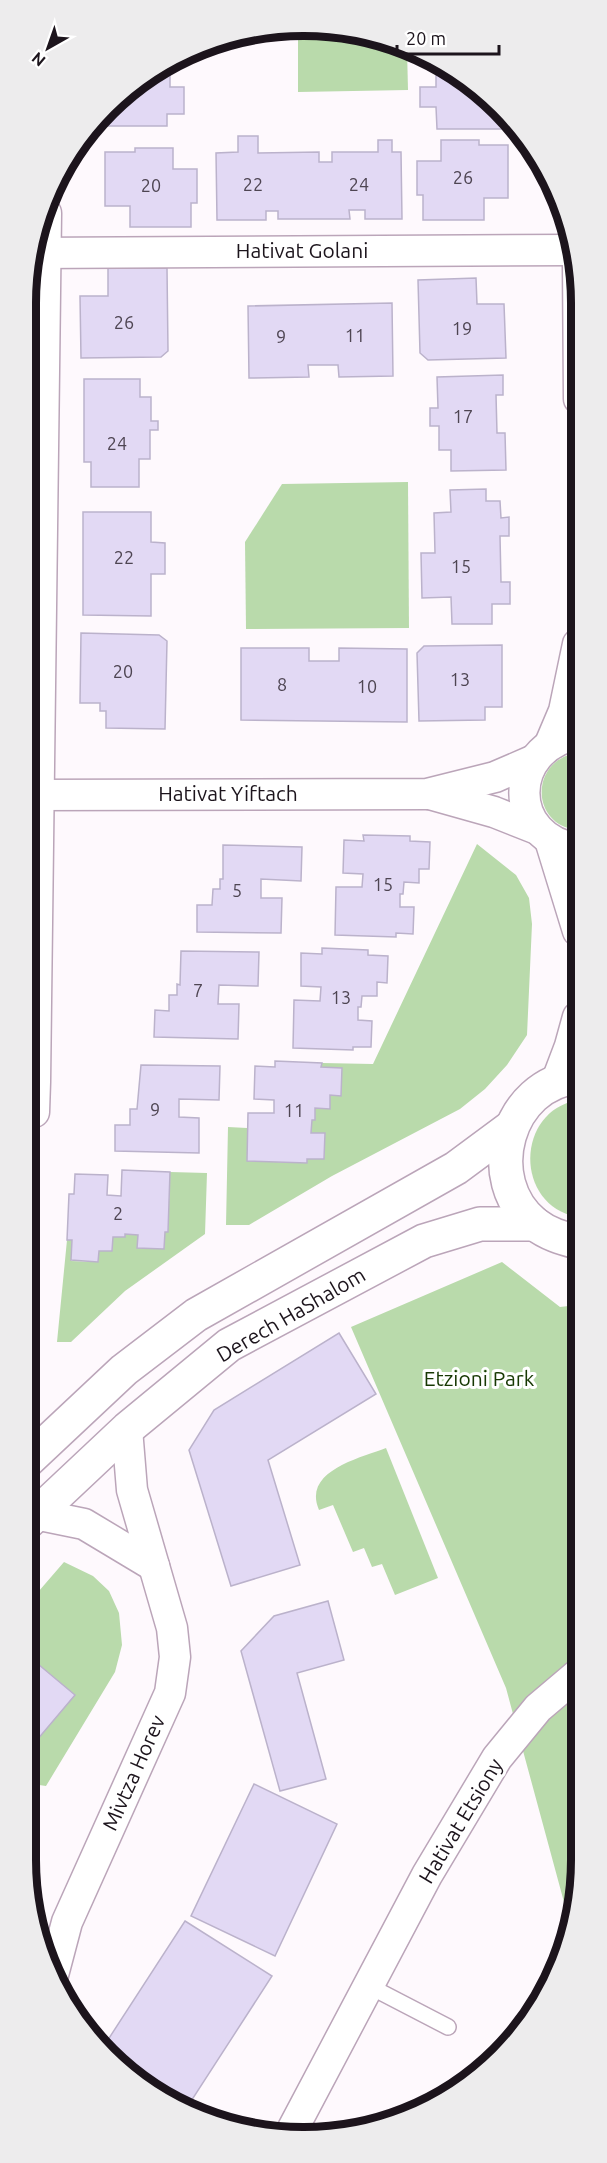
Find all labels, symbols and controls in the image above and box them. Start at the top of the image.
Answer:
north arrow [18,18,78,78]
scale bar [397,18,499,56]
text: 20 m [406,28,446,48]
text: N [28,49,49,70]
house number: 26 [453,167,473,187]
house number: 22 [243,174,263,194]
house number: 24 [349,174,369,194]
house number: 20 [141,175,161,195]
street label: Hativat Golani [236,238,368,262]
house number: 26 [114,312,134,332]
house number: 19 [452,318,472,338]
house number: 11 [345,325,365,345]
house number: 9 [276,326,286,346]
house number: 17 [453,406,473,426]
house number: 24 [107,433,127,453]
house number: 22 [114,547,134,567]
house number: 15 [451,556,471,576]
house number: 20 [113,661,133,681]
house number: 13 [450,669,470,689]
house number: 8 [277,674,287,694]
house number: 10 [357,676,377,696]
street label: Hativat Yiftach [158,781,298,805]
house number: 15 [373,874,393,894]
house number: 5 [232,880,242,900]
house number: 7 [193,980,203,1000]
house number: 13 [331,987,351,1007]
house number: 9 [150,1099,160,1119]
house number: 11 [284,1100,304,1120]
house number: 2 [113,1203,123,1223]
street label: Derech HaShalom [212,1262,369,1366]
park label: Etzioni Park [424,1366,535,1390]
street label: Mivtza Horev [97,1711,169,1834]
street label: Hativat Etsiony [413,1754,507,1887]

